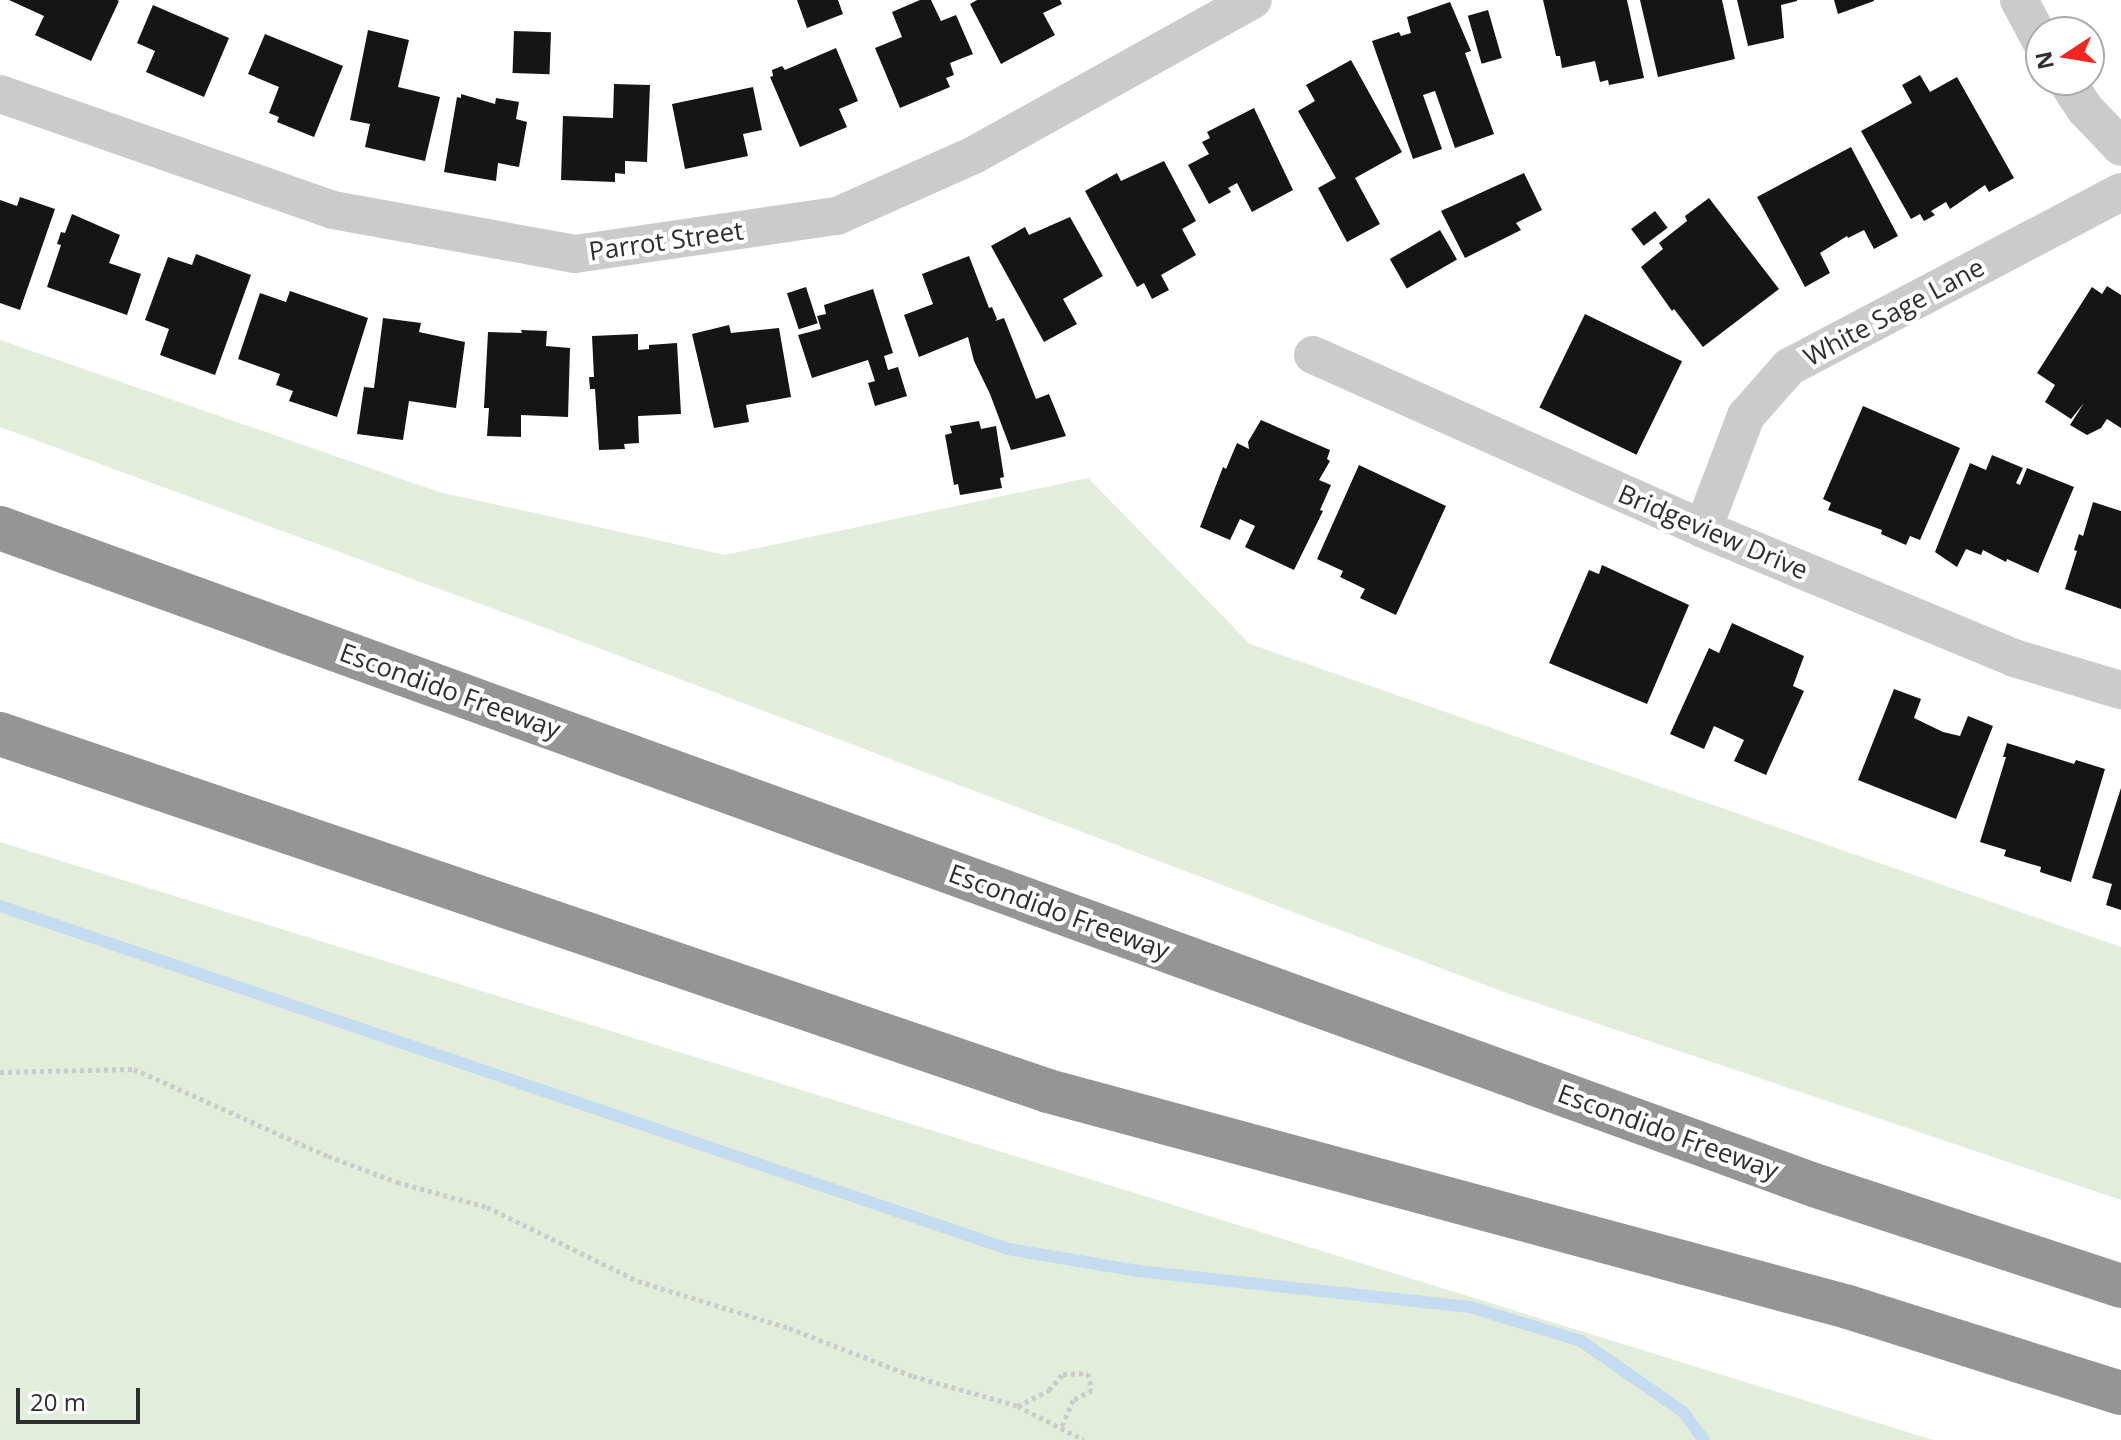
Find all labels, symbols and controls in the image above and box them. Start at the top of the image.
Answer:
north arrow [2025,16,2105,96]
text: N [2027,49,2060,72]
street label: Parrot Street [587,215,745,267]
street label: White Sage Lane [1798,251,1990,373]
street label: Bridgeview Drive [1613,478,1813,586]
street label: Escondido Freeway [335,637,565,745]
street label: Escondido Freeway [944,858,1174,966]
street label: Escondido Freeway [1553,1078,1783,1186]
scale bar [20,1372,144,1422]
text: 20 m [30,1385,86,1418]

